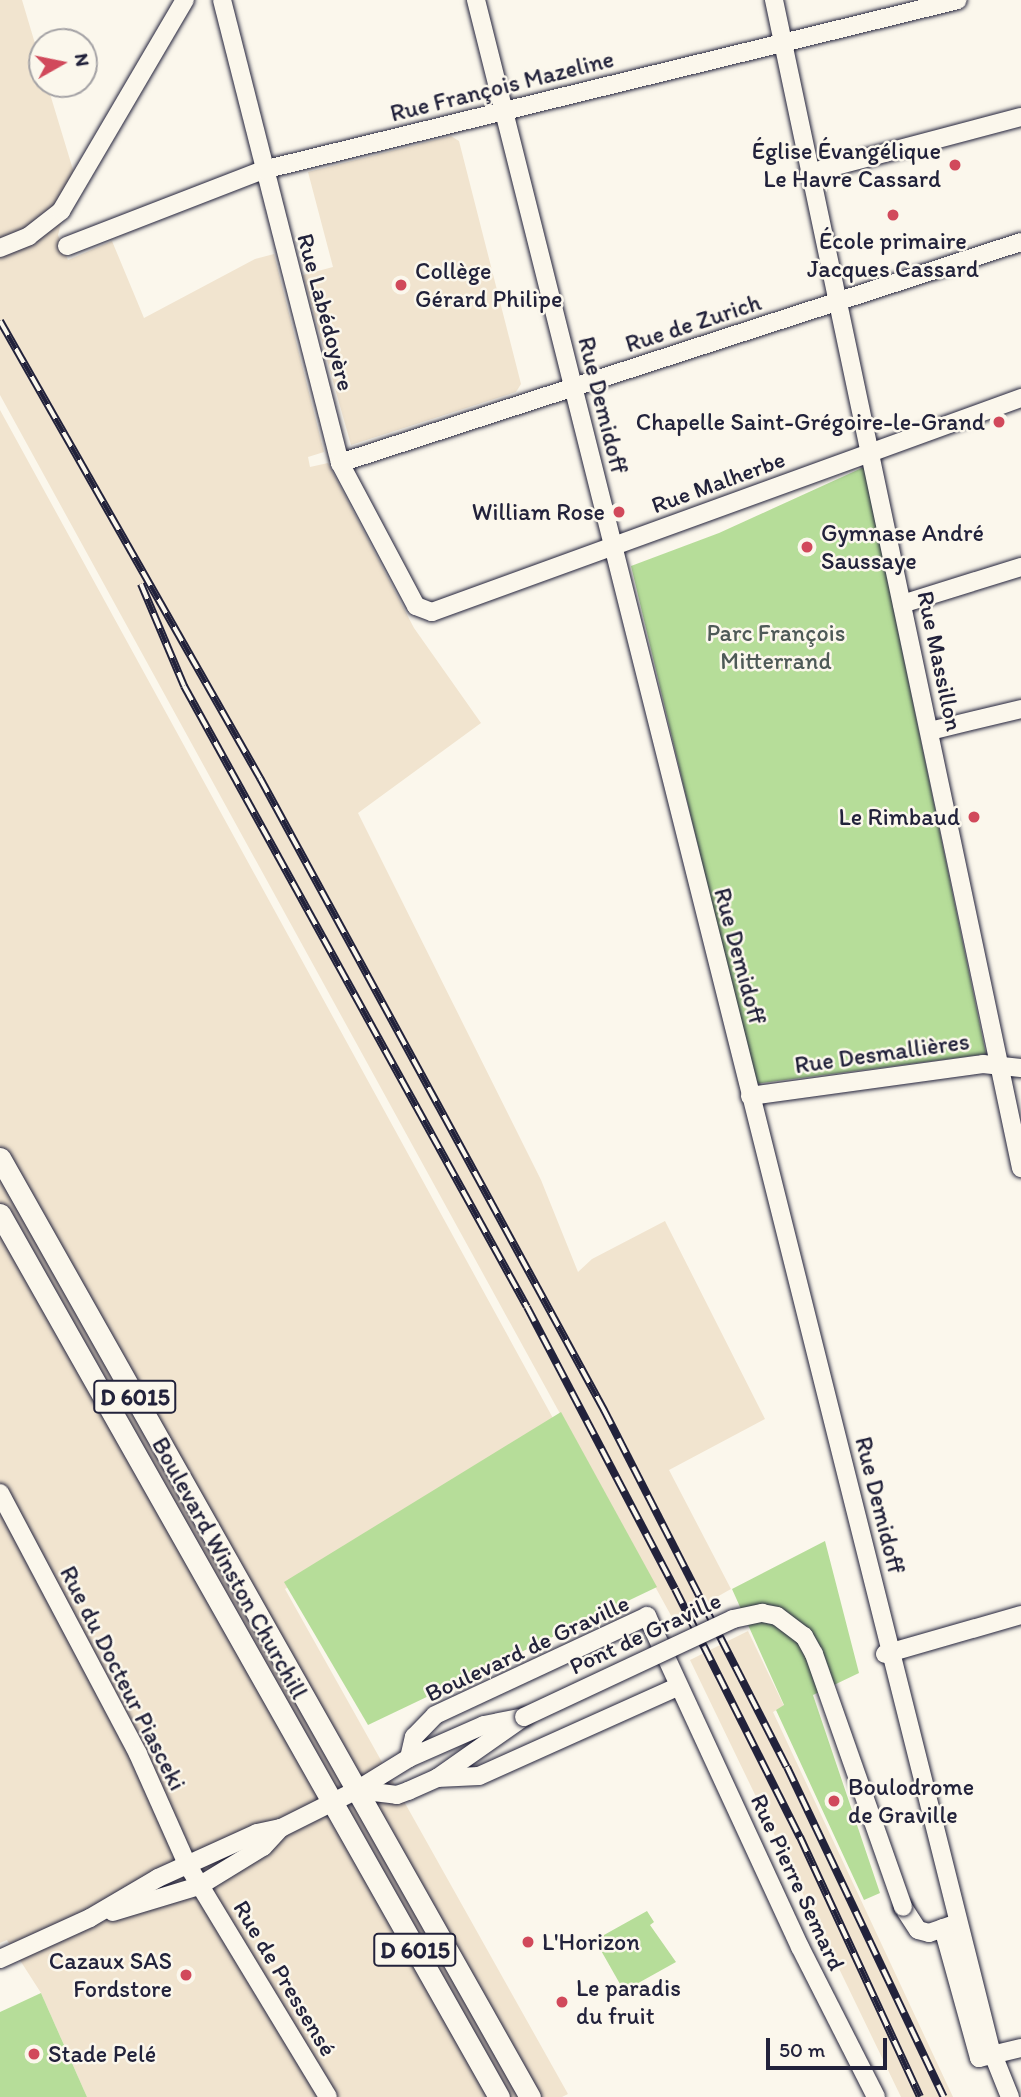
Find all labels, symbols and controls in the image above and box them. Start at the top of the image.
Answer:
north arrow [28,28,98,98]
street label: Rue François Mazeline [387,44,617,128]
text: N [70,52,95,68]
place label: Église Évangélique Le Havre Cassard [752,137,941,193]
marker: Église Évangélique Le Havre Cassard [947,157,963,173]
marker: École primaire Jacques Cassard [885,207,901,223]
place label: École primaire Jacques Cassard [807,227,979,283]
street label: Rue Labédoyère [291,230,361,394]
place label: Collège Gérard Philipe [415,257,563,313]
marker: Collège Gérard Philipe [393,277,409,293]
street label: Rue de Zurich [622,288,764,358]
street label: Rue Demidoff [572,333,634,477]
place label: Chapelle Saint-Grégoire-le-Grand [636,408,985,436]
marker: Chapelle Saint-Grégoire-le-Grand [991,414,1007,430]
street label: Rue Malherbe [647,445,789,519]
place label: William Rose [472,498,605,526]
marker: William Rose [611,504,627,520]
place label: Gymnase André Saussaye [821,519,984,575]
marker: Gymnase André Saussaye [799,539,815,555]
street label: Rue Massillon [911,589,969,733]
park label: Parc François Mitterrand [707,619,845,675]
place label: Le Rimbaud [840,803,960,831]
marker: Le Rimbaud [966,809,982,825]
street label: Rue Demidoff [708,884,772,1028]
street label: Rue Desmallières [793,1026,971,1080]
road number: D 6015 [93,1378,177,1416]
street label: Boulevard Winston Churchill [145,1431,315,1705]
street label: Rue Demidoff [849,1433,911,1577]
street label: Rue du Docteur Piasceki [54,1561,192,1795]
street label: Pont de Graville [565,1585,725,1681]
street label: Boulevard de Graville [420,1588,634,1708]
place label: Boulodrome de Graville [848,1773,974,1829]
street label: Rue Pierre Semard [745,1790,851,1974]
marker: Boulodrome de Graville [826,1793,842,1809]
street label: Rue de Pressensé [227,1894,343,2062]
place label: L'Horizon [542,1928,640,1956]
road number: D 6015 [373,1930,457,1969]
marker: L'Horizon [520,1934,536,1950]
place label: Cazaux SAS Fordstore [49,1947,172,2003]
marker: Cazaux SAS Fordstore [178,1967,194,1983]
place label: Le paradis du fruit [576,1974,681,2030]
marker: Le paradis du fruit [554,1994,570,2010]
scale bar [769,2024,890,2068]
text: 50 m [779,2037,825,2062]
place label: Stade Pelé [48,2040,155,2068]
marker: Stade Pelé [26,2046,42,2062]

